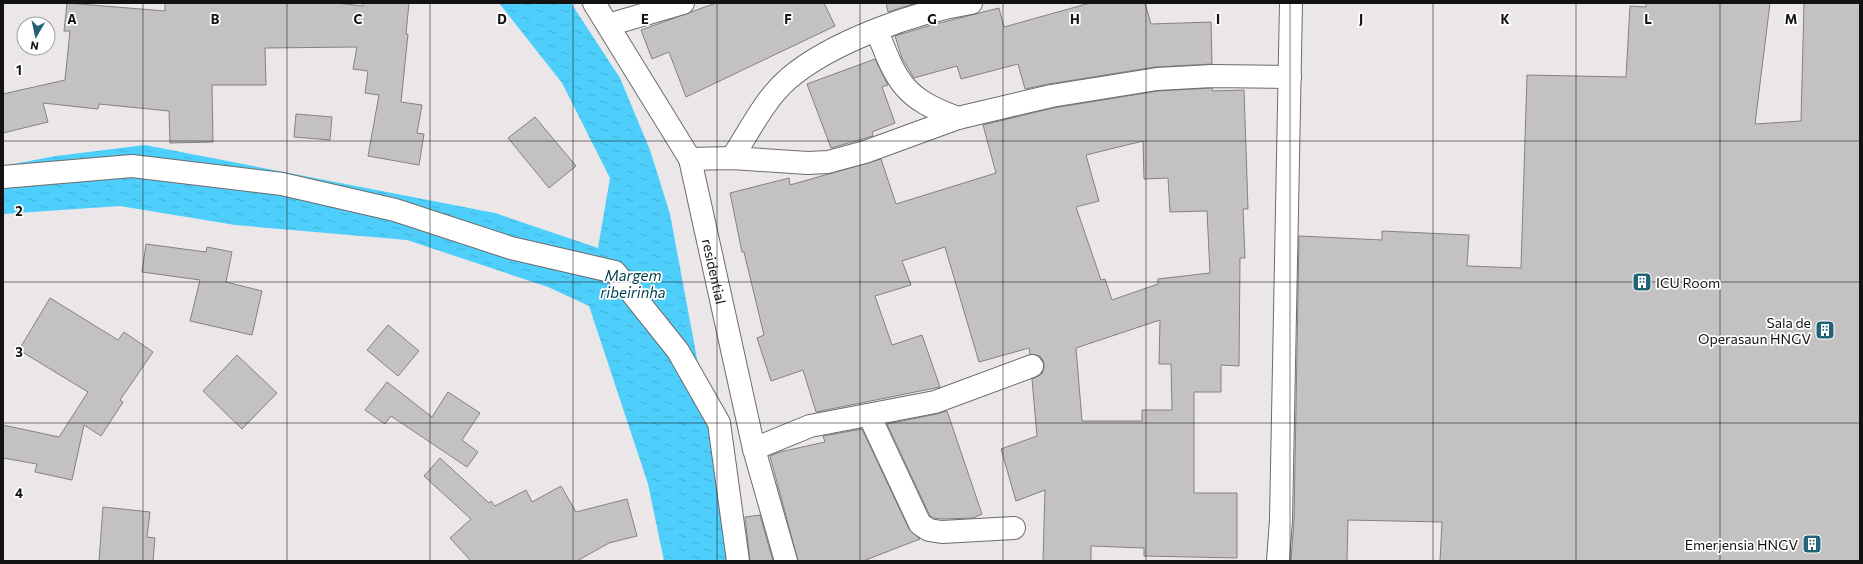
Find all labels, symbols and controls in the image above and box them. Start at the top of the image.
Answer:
text: A [67,11,77,27]
text: B [211,11,220,27]
text: C [354,11,363,27]
text: D [497,11,507,27]
text: E [641,11,649,27]
text: F [784,11,792,27]
text: G [927,11,937,27]
text: H [1070,11,1080,27]
text: I [1216,11,1220,27]
text: J [1359,11,1363,27]
text: K [1500,11,1510,27]
text: L [1644,11,1652,27]
text: M [1785,11,1797,27]
north arrow [16,16,56,56]
text: N [29,39,39,53]
text: 1 [16,62,22,78]
text: 2 [15,203,23,219]
street label: residential [699,237,730,305]
water label: Margem ribeirinha [600,266,666,301]
building icon: ICU Room [1631,271,1653,293]
place label: ICU Room [1656,274,1720,291]
place label: Sala de Operasaun HNGV [1698,314,1811,347]
building icon: Sala de Operasaun HNGV [1814,319,1836,341]
text: 3 [15,344,23,360]
text: 4 [15,485,23,501]
building icon: Emerjensia HNGV [1801,533,1823,555]
place label: Emerjensia HNGV [1685,536,1798,553]

